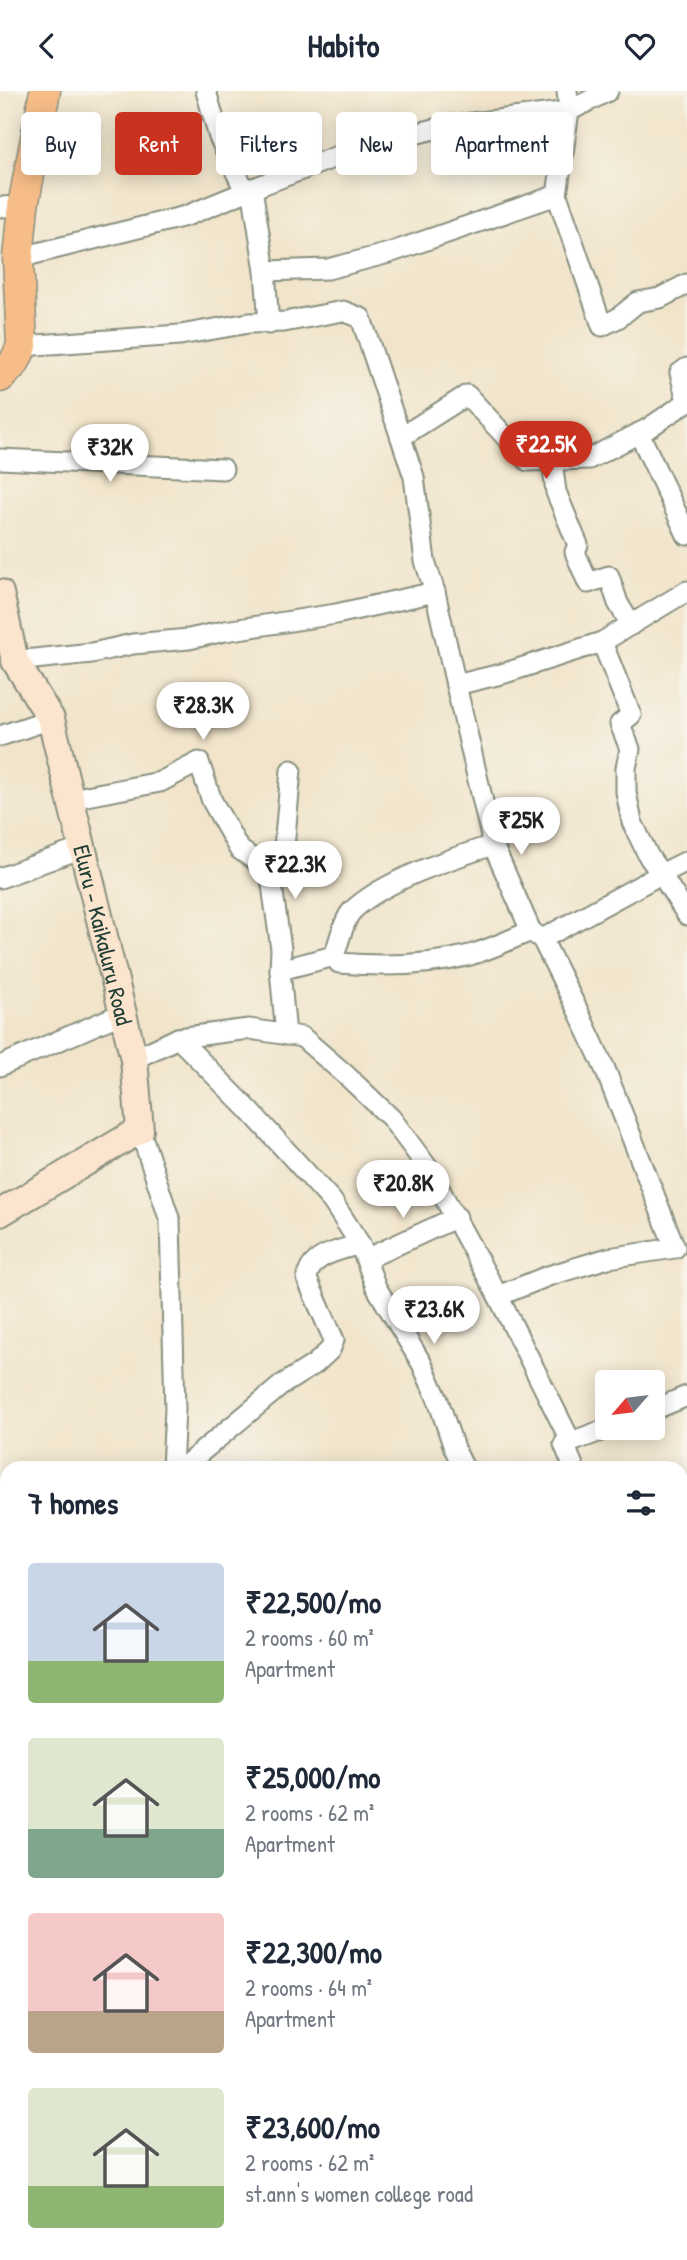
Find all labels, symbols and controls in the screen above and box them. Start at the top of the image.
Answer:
text: Habito [308,24,379,67]
icon: back [28,27,66,65]
icon: heart [621,27,659,65]
chip: Buy [21,112,101,175]
chip: Rent [115,112,202,175]
chip: Filters [216,112,322,175]
chip: New [336,112,417,175]
chip: Apartment [431,112,573,175]
pin: ₹22.5K [489,421,603,481]
pin: ₹32K [69,425,151,484]
text: ₹22.5K [515,428,577,459]
text: ₹32K [87,431,133,462]
pin: ₹28.3K [146,683,260,742]
text: ₹28.3K [172,689,234,720]
pin: ₹25K [480,797,562,857]
text: ₹25K [498,804,544,835]
street label: Eluru - Kaikaluru Road [67,841,141,1028]
pin: ₹22.3K [238,841,352,901]
text: ₹22.3K [264,848,326,879]
pin: ₹20.8K [346,1161,460,1220]
text: ₹20.8K [372,1167,434,1198]
pin: ₹23.6K [377,1287,491,1346]
text: ₹23.6K [404,1293,464,1324]
north arrow [595,1370,665,1440]
map controls [595,1370,665,1440]
text: 7 homes [28,1483,118,1523]
icon: filters [622,1484,660,1522]
text: ₹22,500/mo [245,1582,381,1622]
icon: home [84,1591,168,1675]
text: 2 rooms · 60 m² [245,1622,374,1653]
text: Apartment [245,1653,335,1684]
text: ₹25,000/mo [245,1757,380,1797]
icon: home [84,1766,168,1850]
text: 2 rooms · 62 m² [245,1797,374,1828]
text: Apartment [245,1828,335,1859]
text: ₹22,300/mo [245,1932,382,1972]
icon: home [84,1941,168,2025]
text: 2 rooms · 64 m² [245,1972,372,2003]
text: Apartment [245,2003,335,2034]
text: ₹23,600/mo [245,2107,380,2147]
icon: home [84,2116,168,2200]
text: 2 rooms · 62 m² [245,2147,374,2178]
text: st.ann's women college road [245,2178,473,2209]

